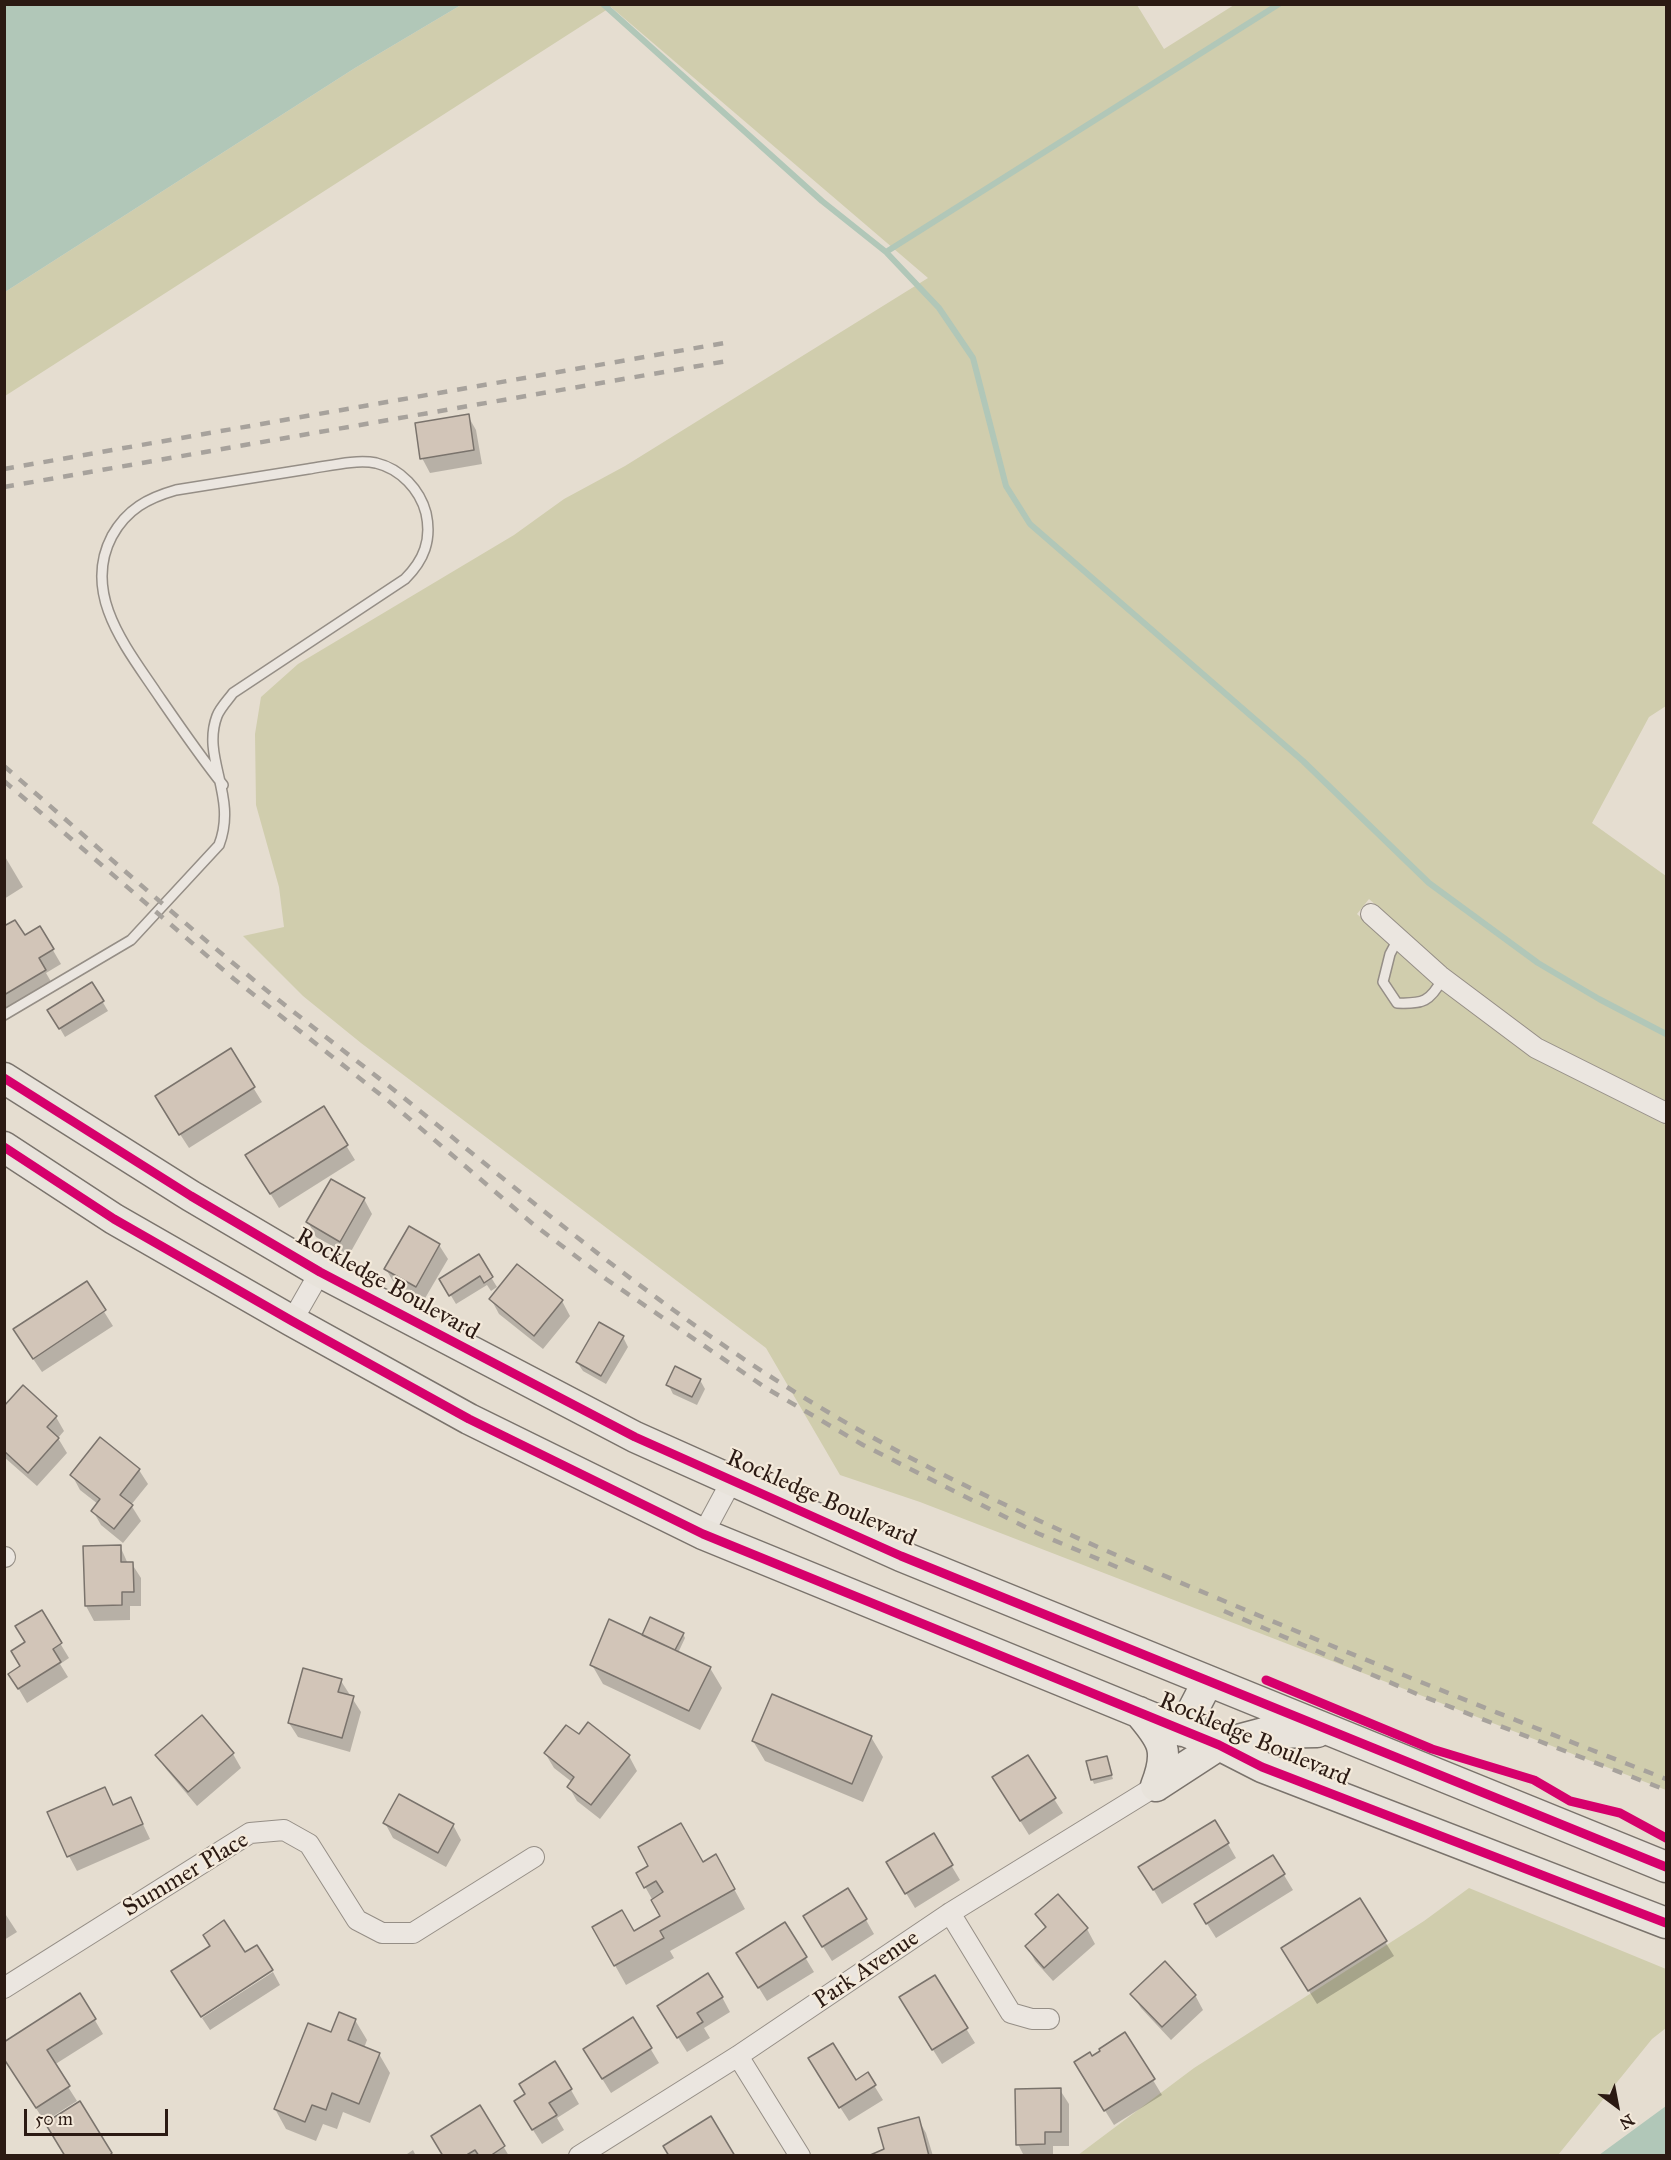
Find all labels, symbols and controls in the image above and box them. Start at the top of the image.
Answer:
street label: Rockledge Boulevard [290,1223,484,1347]
street label: Rockledge Boulevard [722,1444,920,1554]
street label: Rockledge Boulevard [1154,1687,1354,1793]
street label: Summer Place [118,1826,254,1924]
street label: Park Avenue [809,1924,925,2016]
north arrow [1587,2076,1647,2136]
scale bar [27,2097,171,2135]
text: 50 m [35,2108,73,2130]
text: N [1616,2110,1638,2133]

